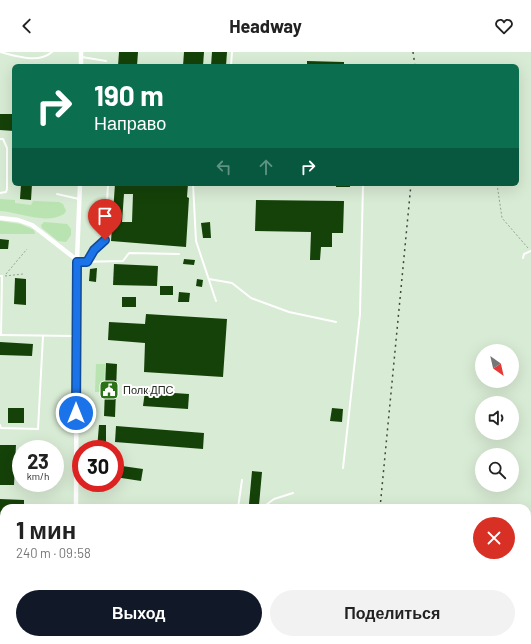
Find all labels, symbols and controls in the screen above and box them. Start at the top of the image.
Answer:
icon: back [16,15,38,37]
text: Headway [229,15,302,37]
icon: heart [493,15,515,37]
text: 190 m [94,78,164,112]
icon: right [28,80,80,132]
text: Направо [94,112,166,134]
icon: left [213,156,235,178]
icon: ahead [255,156,277,178]
icon: right [297,156,319,178]
pin [88,199,122,240]
icon: arrive [94,205,116,227]
north arrow [475,344,519,388]
map controls [475,344,519,492]
public building icon: Полк ДПС [98,379,120,401]
place label: Полк ДПС [123,383,174,396]
position arrow [55,392,97,434]
button: sound [475,396,519,440]
speed limit sign: 30 [72,440,124,492]
button: search [475,448,519,492]
text: 23 [27,449,49,473]
text: km/h [27,470,49,482]
text: 1 мин [16,515,76,544]
button: close [473,517,515,559]
text: 240 m · 09:58 [16,545,91,561]
button: Выход [16,590,262,636]
button: Поделиться [270,590,515,636]

